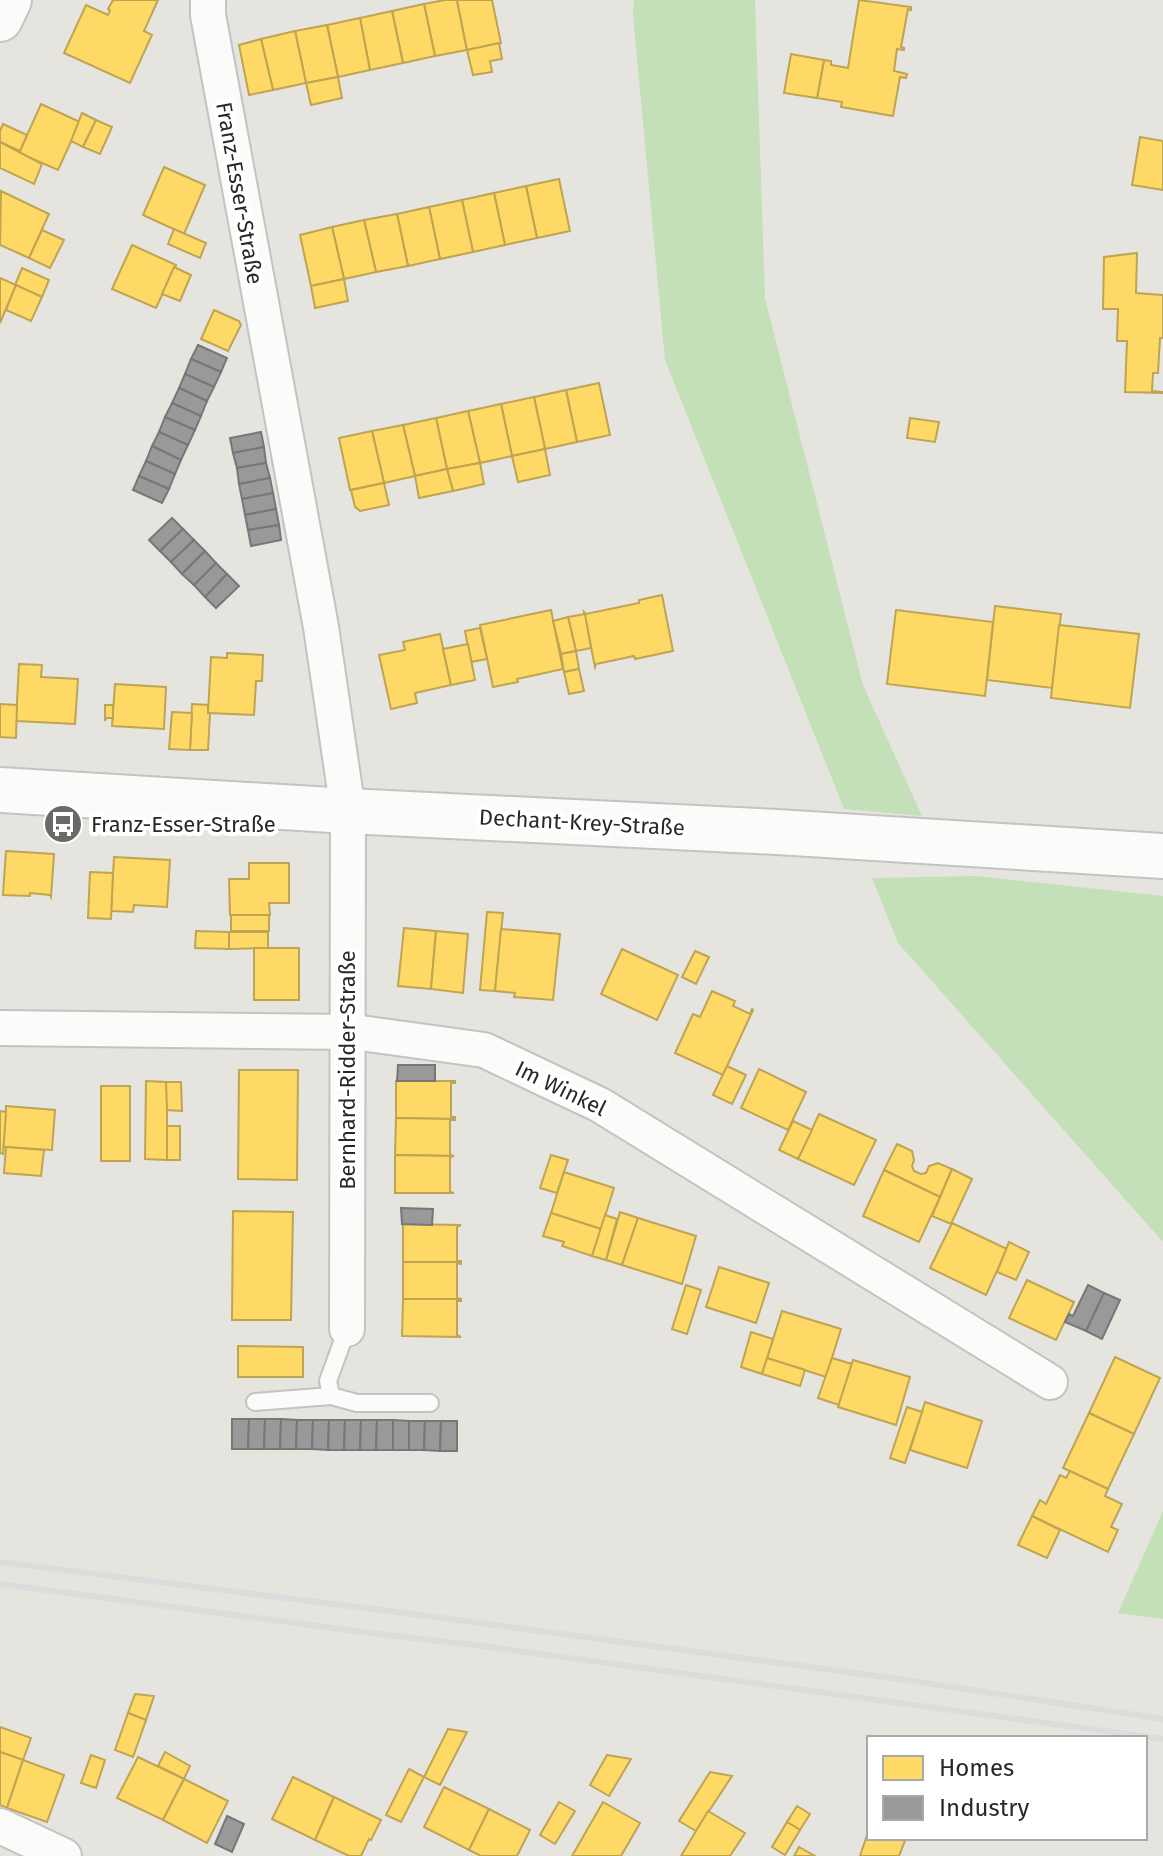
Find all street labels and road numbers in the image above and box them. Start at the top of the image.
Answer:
street label: Franz-Esser-Straße [210,100,269,286]
street label: Dechant-Krey-Straße [478,804,686,841]
street label: Bernhard-Ridder-Straße [334,950,361,1190]
street label: Im Winkel [511,1055,611,1122]

